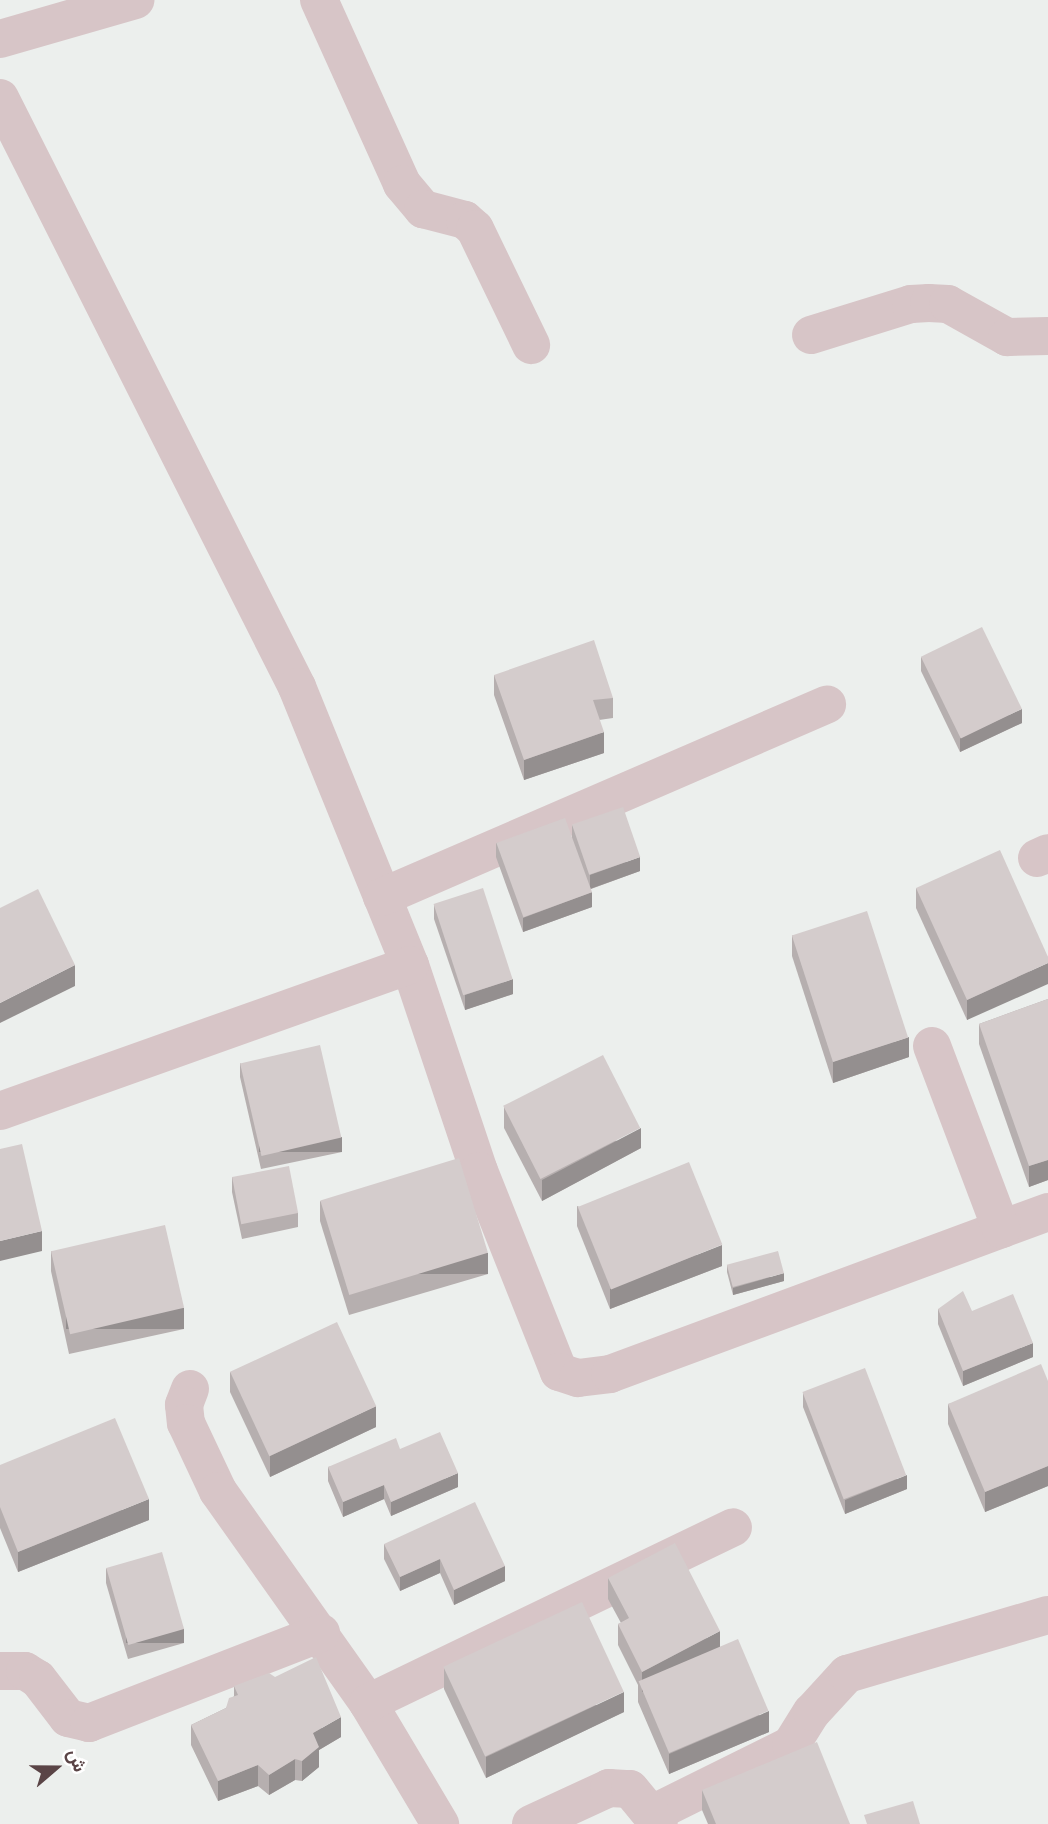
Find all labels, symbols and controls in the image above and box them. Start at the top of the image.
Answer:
north arrow [21,1733,91,1803]
text: ش [60,1745,93,1776]

